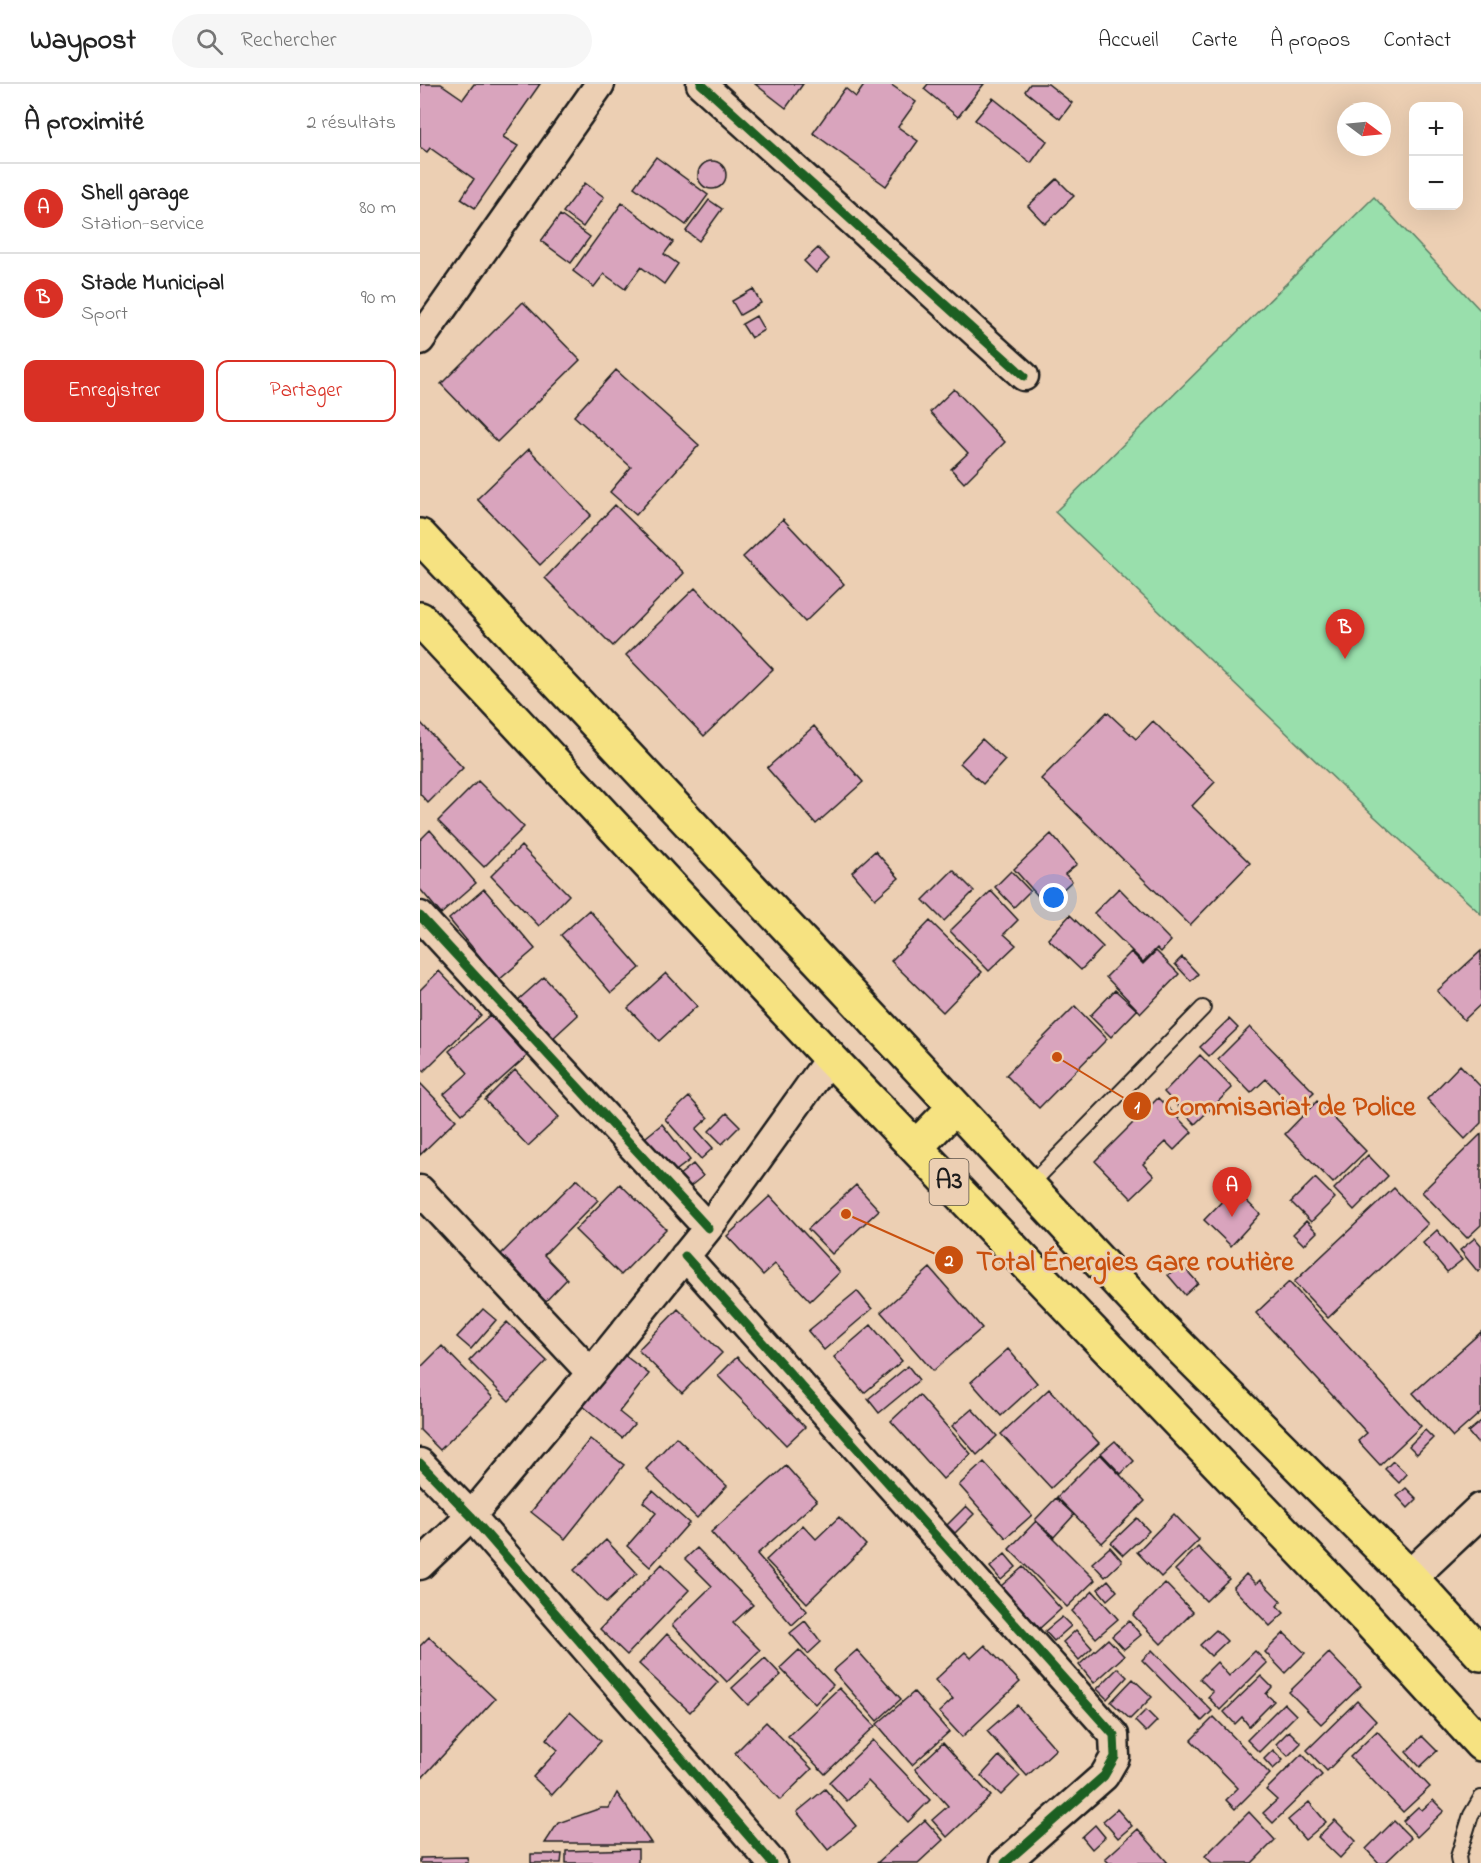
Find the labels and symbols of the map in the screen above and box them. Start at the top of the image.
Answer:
north arrow [1337,102,1391,156]
pin: B [1326,610,1364,659]
your location [1039,883,1068,912]
callout: Commisariat de Police [1122,1083,1427,1129]
text: Commisariat de Police [1164,1088,1417,1129]
text: 1 [1134,1095,1140,1121]
road number: A3 [930,1159,968,1205]
pin: A [1212,1168,1252,1217]
callout: Total Énergies Gare routière [934,1237,1305,1283]
text: Total Énergies Gare routière [976,1243,1295,1285]
text: 2 [944,1249,954,1275]

